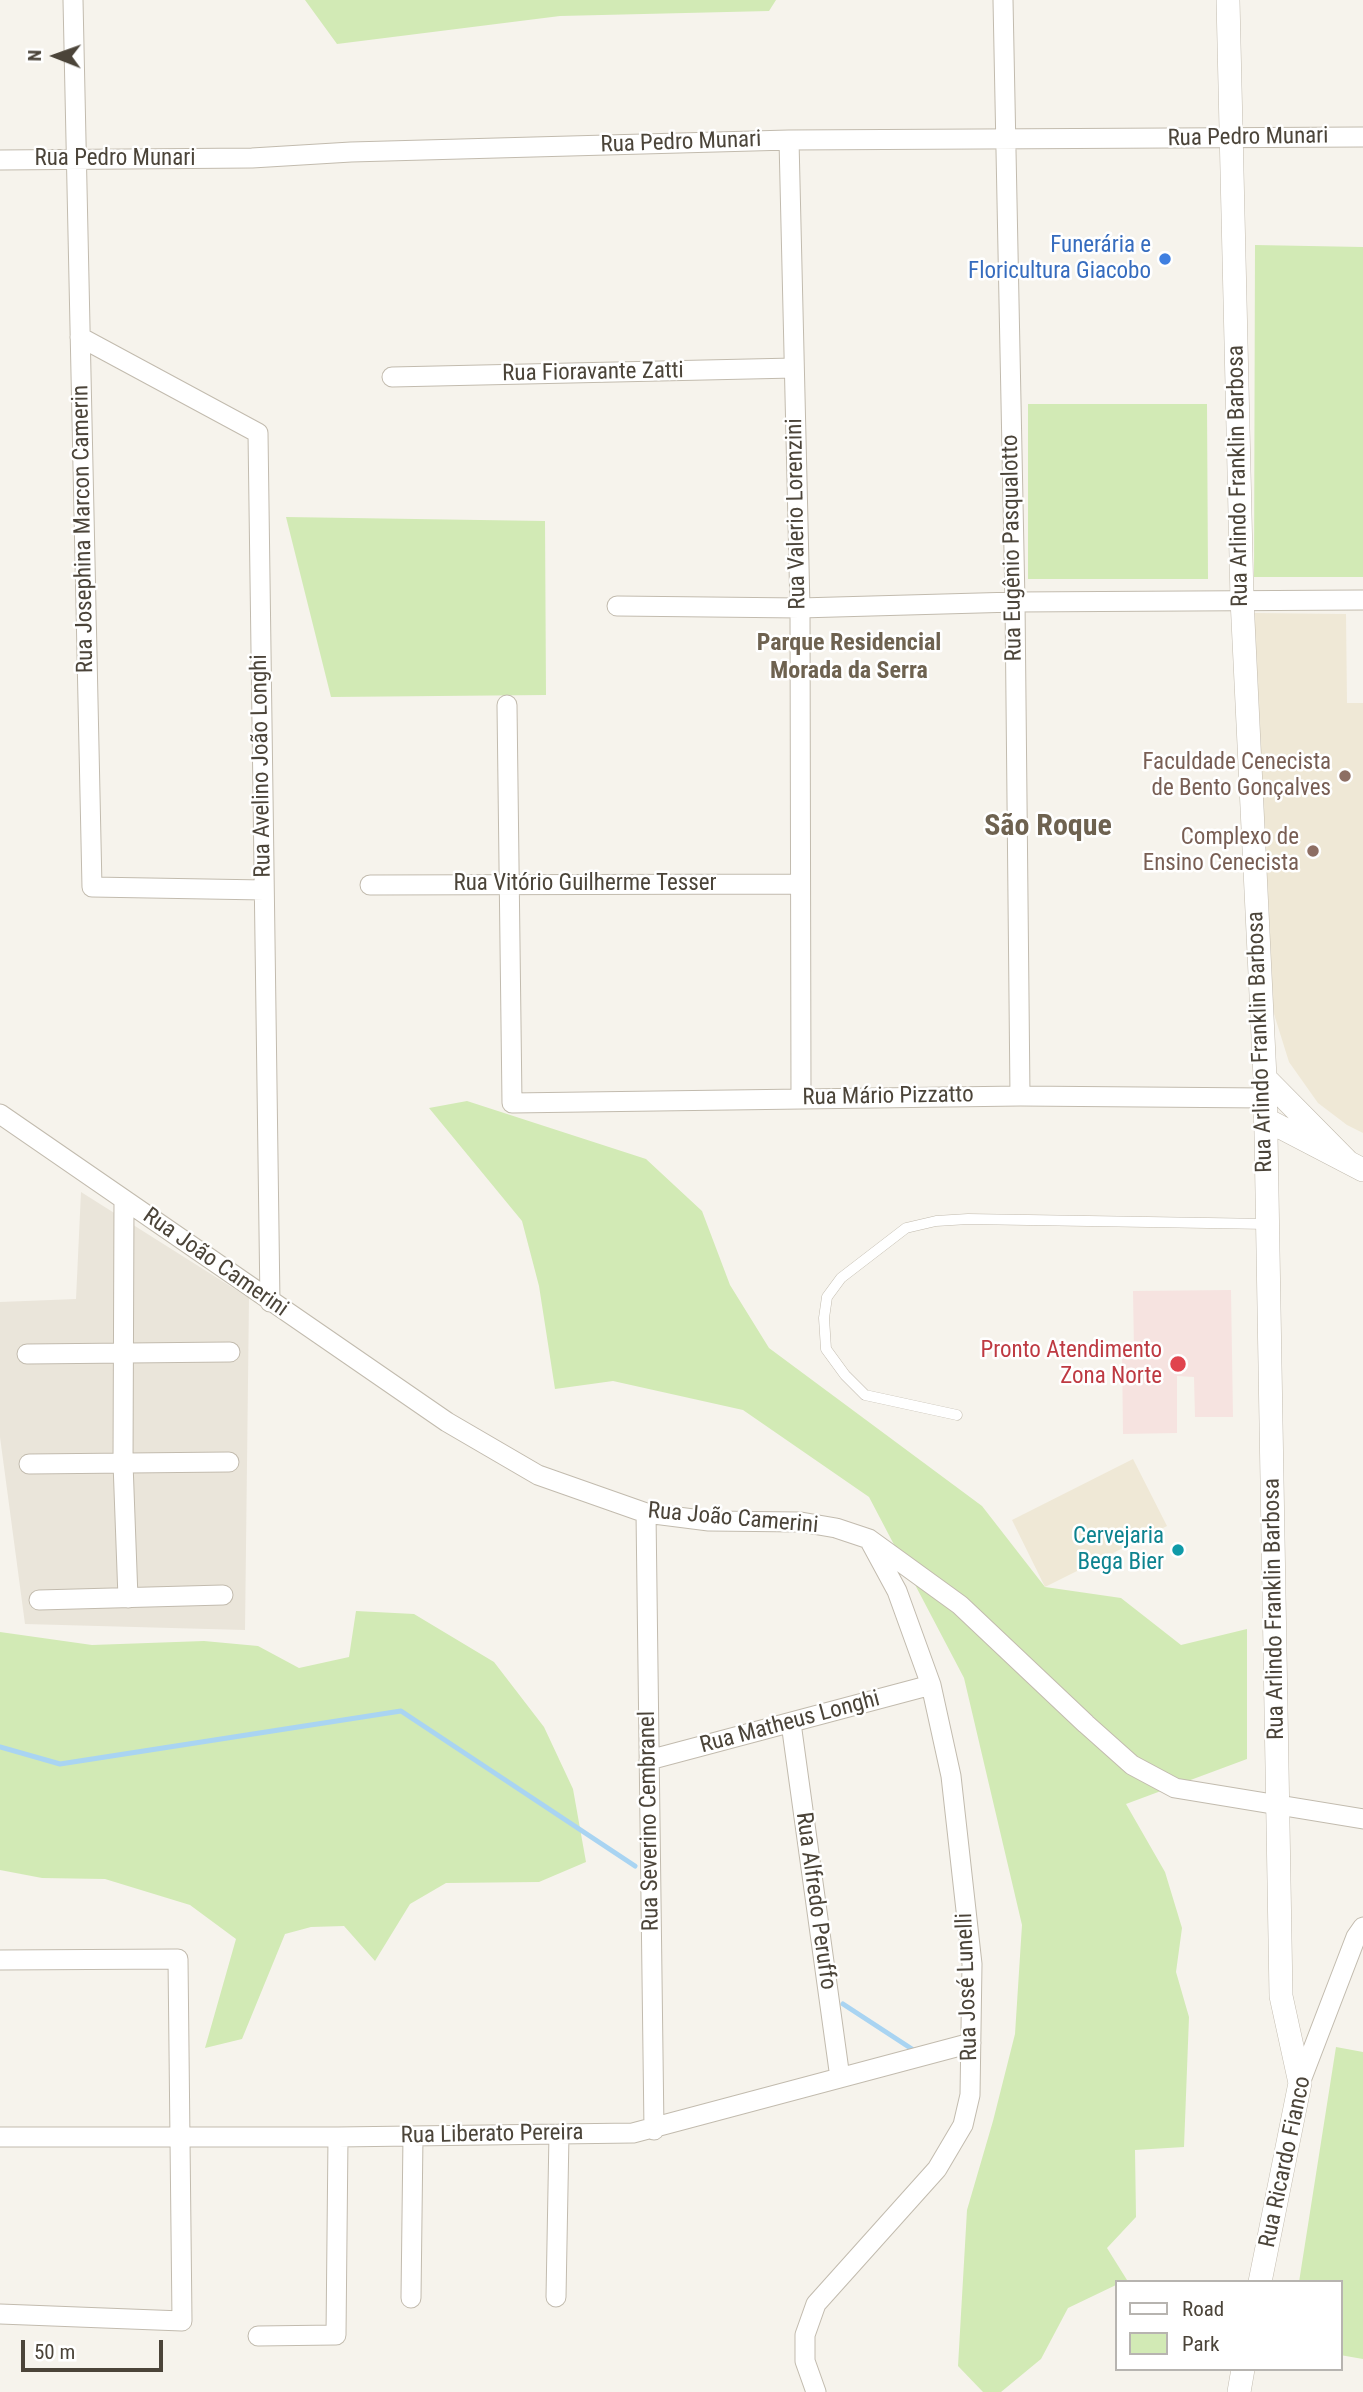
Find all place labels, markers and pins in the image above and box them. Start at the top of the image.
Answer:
place label: Funerária e Floricultura Giacobo [968,232,1151,286]
marker: Funerária e Floricultura Giacobo [1157,251,1173,267]
place label: Faculdade Cenecista de Bento Gonçalves [1142,749,1331,803]
marker: Faculdade Cenecista de Bento Gonçalves [1337,768,1353,784]
place label: Complexo de Ensino Cenecista [1143,824,1299,878]
marker: Complexo de Ensino Cenecista [1305,843,1321,859]
place label: Pronto Atendimento Zona Norte [981,1337,1162,1391]
marker: Pronto Atendimento Zona Norte [1168,1354,1188,1374]
place label: Cervejaria Bega Bier [1073,1523,1164,1577]
marker: Cervejaria Bega Bier [1170,1542,1186,1558]

